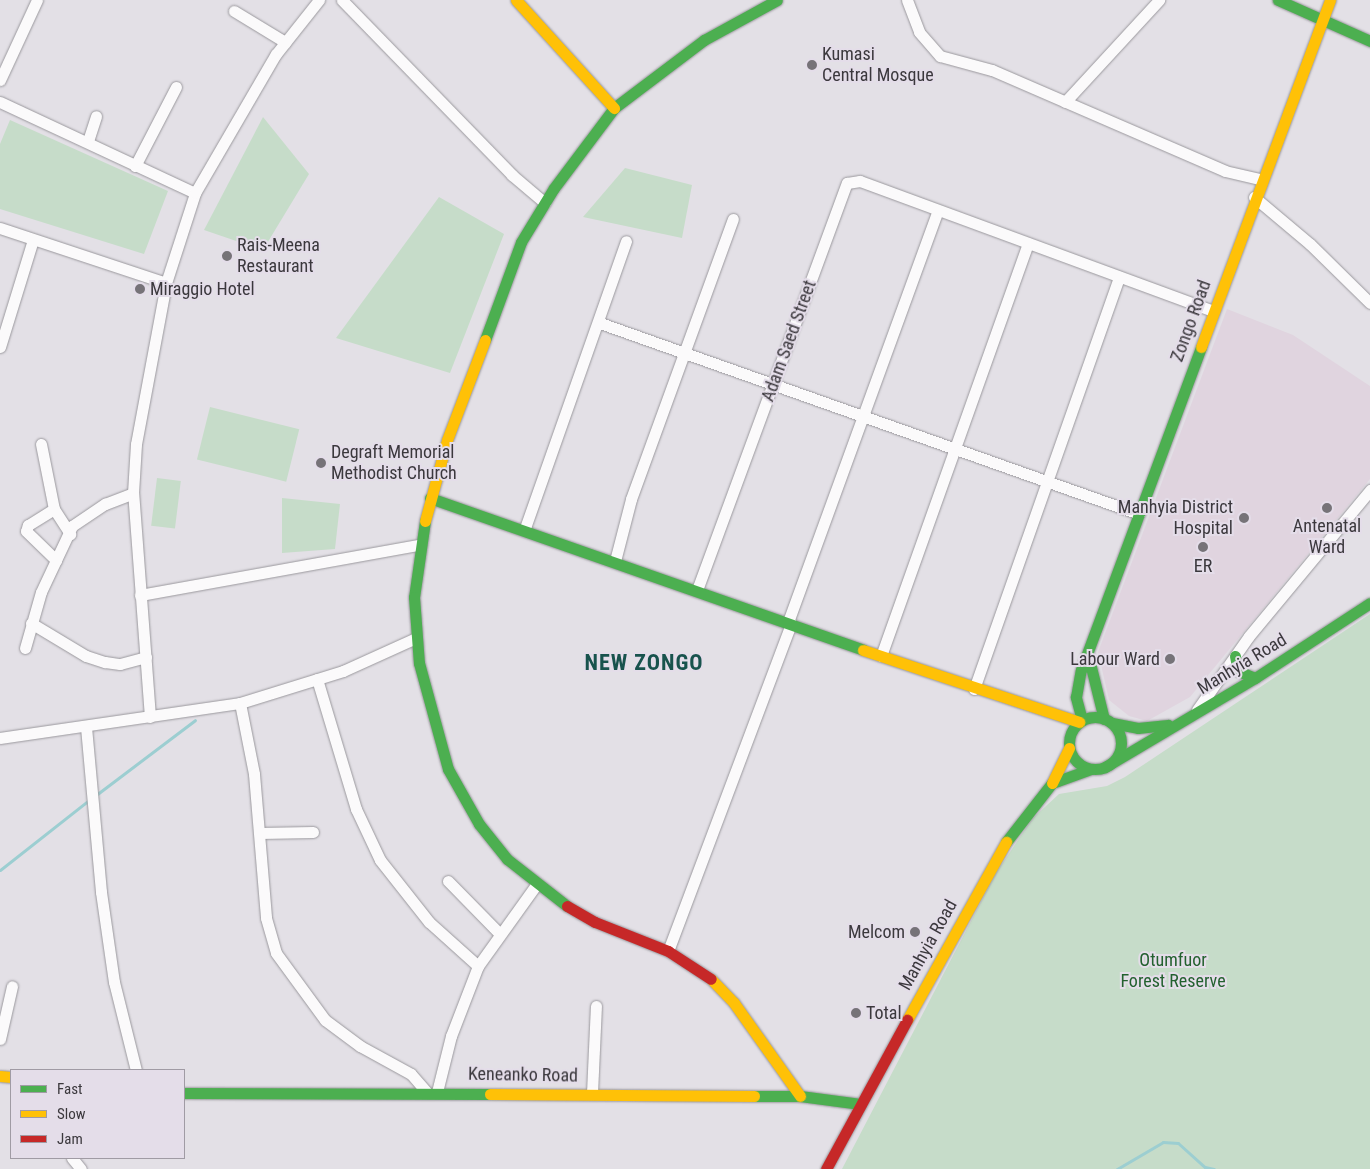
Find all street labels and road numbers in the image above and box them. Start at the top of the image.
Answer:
street label: Zongo Road [1166,277,1216,365]
street label: Adam Saed Street [757,278,821,404]
street label: Manhyia Road [1194,629,1290,699]
street label: Manhyia Road [894,896,962,994]
street label: Keneanko Road [468,1063,578,1087]

